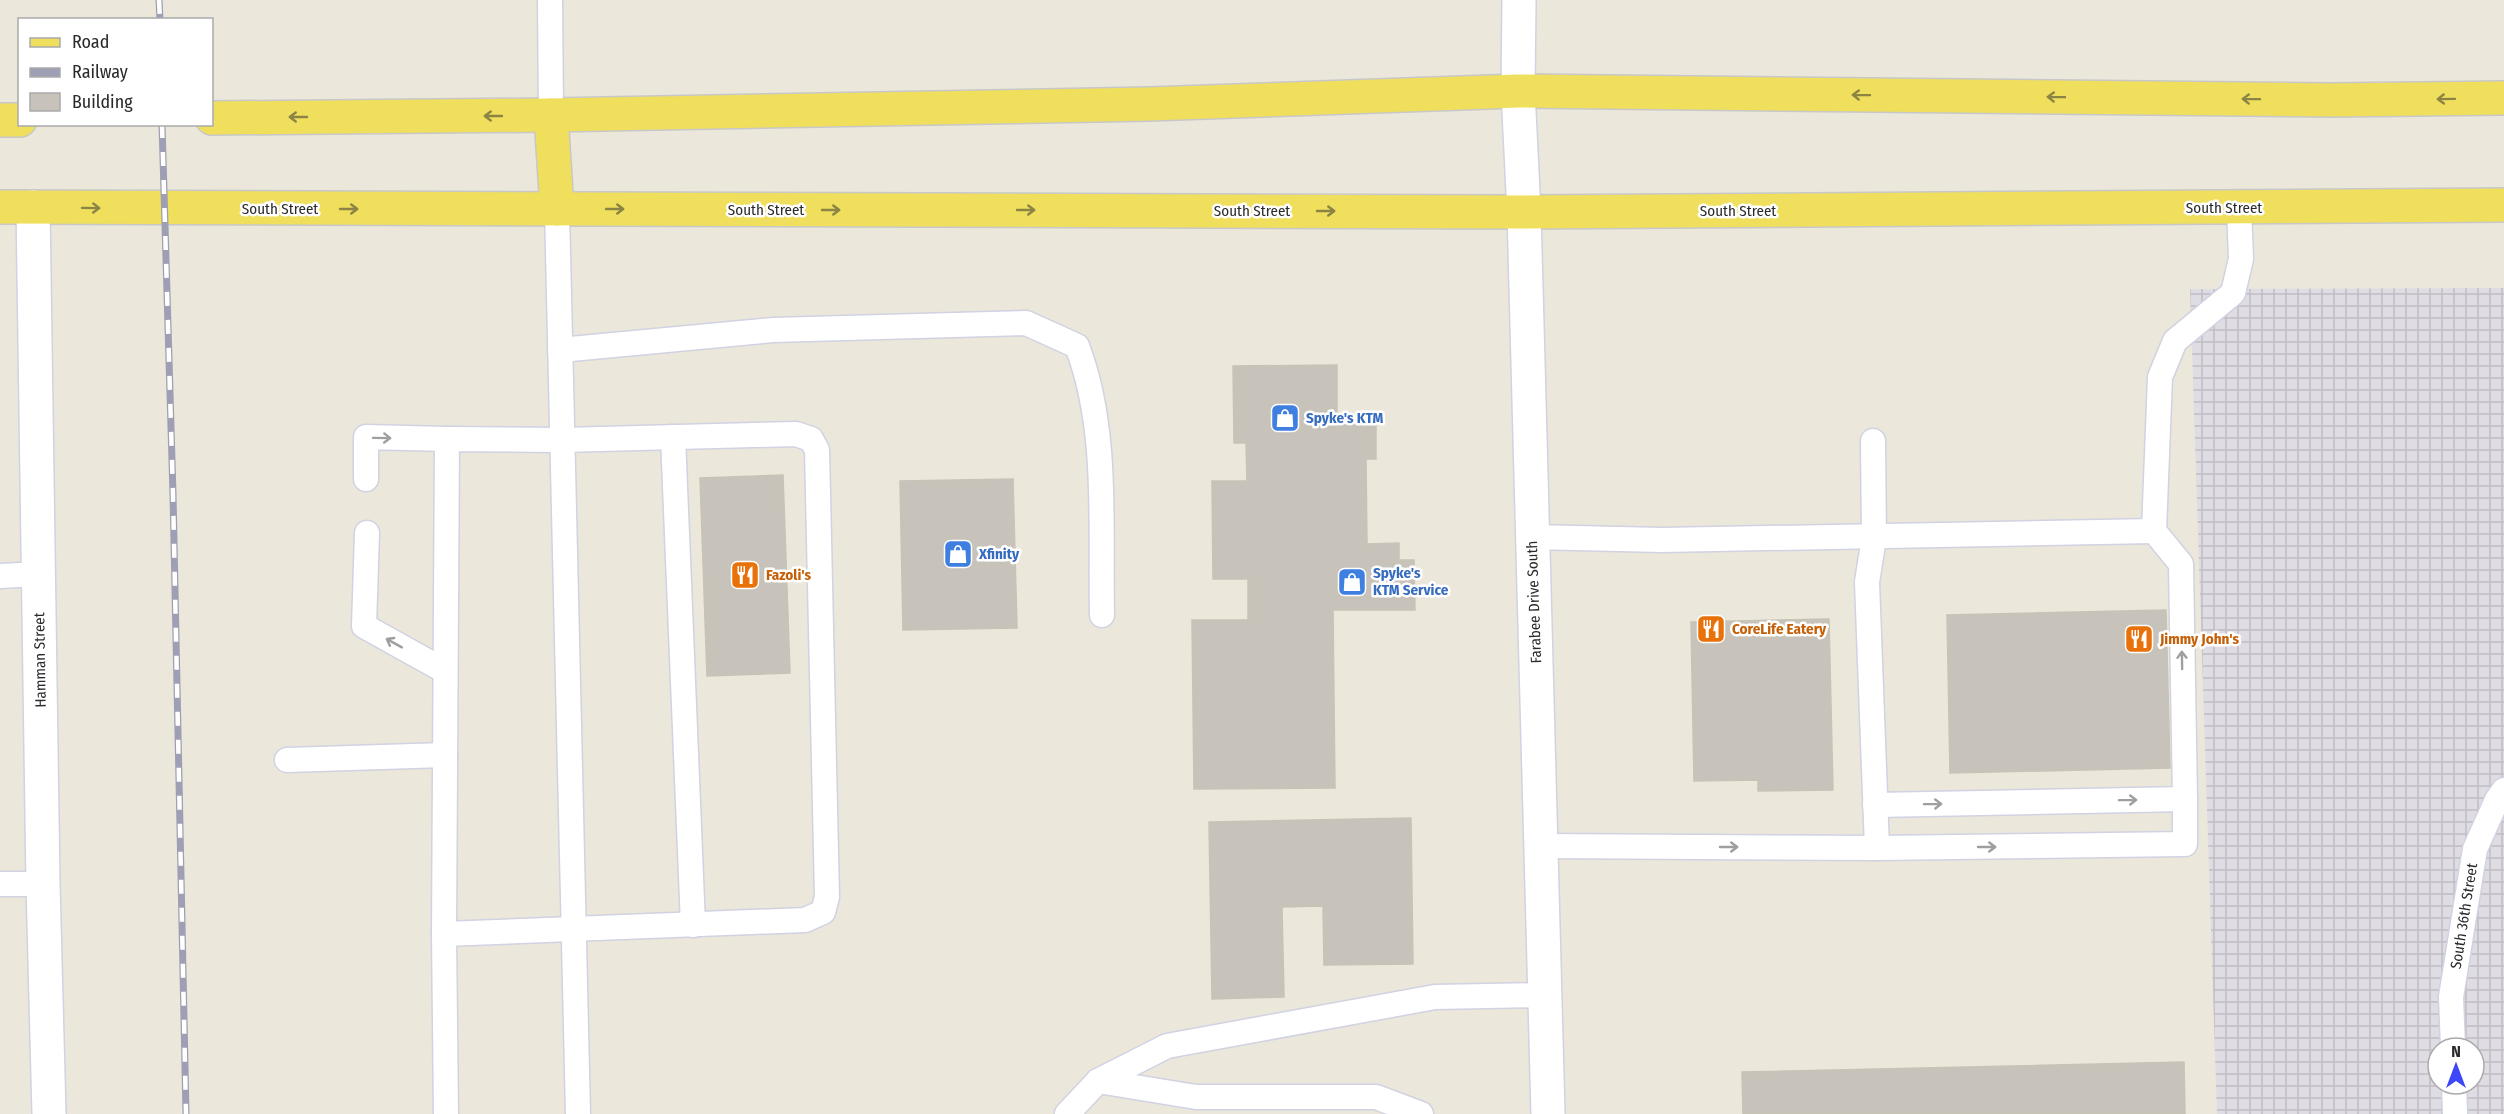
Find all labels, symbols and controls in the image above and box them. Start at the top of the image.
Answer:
legend [18,18,213,126]
text: Road [72,31,109,53]
text: Railway [72,61,128,83]
one-way arrow [1851,89,1871,101]
text: Building [72,91,133,113]
one-way arrow [2046,91,2066,103]
one-way arrow [2241,93,2261,105]
one-way arrow [2436,93,2456,105]
one-way arrow [483,110,503,122]
one-way arrow [288,111,308,123]
street label: South Street [2186,199,2262,217]
street label: South Street [242,200,318,218]
street label: South Street [728,201,804,219]
one-way arrow [81,202,101,214]
street label: South Street [1214,202,1290,220]
street label: South Street [1700,202,1776,220]
one-way arrow [339,203,359,215]
one-way arrow [605,203,625,215]
one-way arrow [821,204,841,216]
one-way arrow [1016,204,1036,216]
one-way arrow [1316,205,1336,217]
shop icon: Spyke's KTM [1269,402,1301,434]
place label: Spyke's KTM [1306,409,1384,427]
one-way arrow [372,432,392,444]
shop icon: Xfinity [942,538,974,570]
street label: Farabee Drive South [1523,540,1545,664]
place label: Xfinity [978,545,1020,563]
restaurant icon: Fazoli's [729,559,761,591]
place label: Spyke's KTM Service [1373,564,1449,599]
place label: Fazoli's [766,566,812,584]
shop icon: Spyke's KTM Service [1336,566,1368,598]
street label: Hamman Street [30,612,50,708]
restaurant icon: CoreLife Eatery [1695,613,1727,645]
place label: CoreLife Eatery [1732,620,1827,638]
restaurant icon: Jimmy John's [2123,623,2155,655]
place label: Jimmy John's [2159,630,2239,648]
one-way arrow [386,637,403,649]
one-way arrow [2176,650,2188,670]
one-way arrow [2118,794,2138,805]
one-way arrow [1923,798,1943,810]
one-way arrow [1718,841,1738,852]
one-way arrow [1976,841,1996,853]
street label: South 36th Street [2447,862,2481,970]
north arrow [2426,1036,2486,1096]
text: N [2451,1042,2461,1061]

